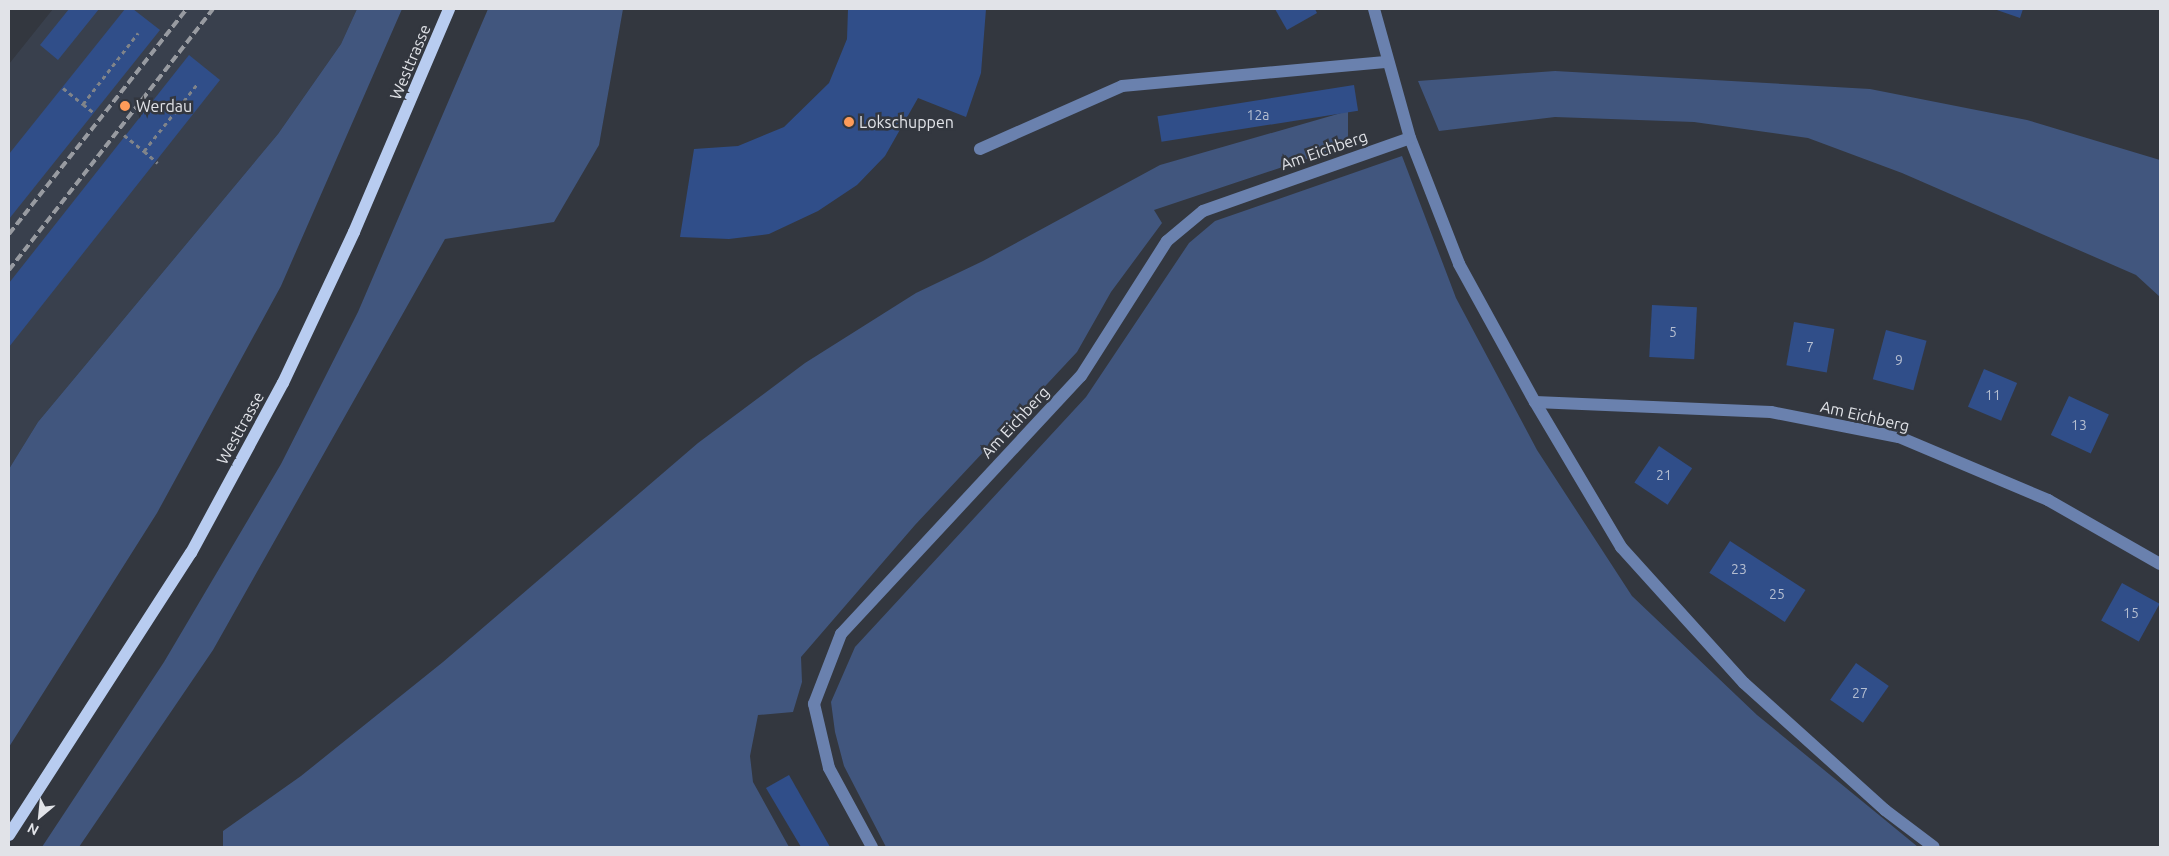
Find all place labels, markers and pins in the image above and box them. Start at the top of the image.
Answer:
place label: Werdau [136,96,192,116]
marker: Werdau [118,99,132,113]
place label: Lokschuppen [859,112,954,132]
marker: Lokschuppen [843,116,855,128]

